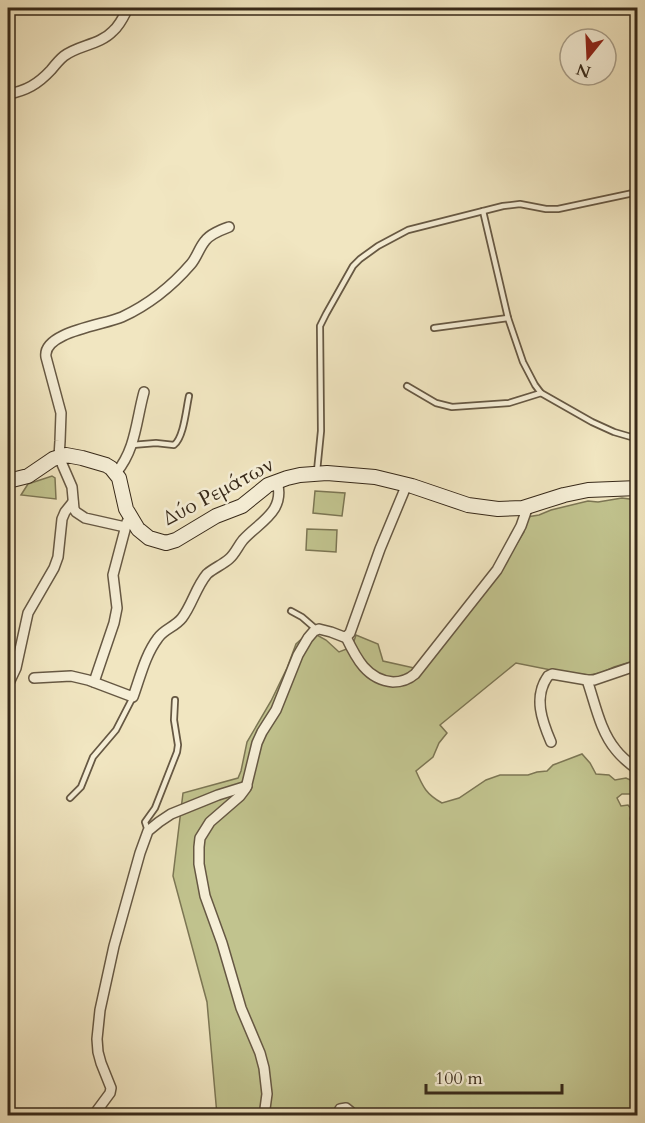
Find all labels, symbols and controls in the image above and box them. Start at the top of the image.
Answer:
north arrow [558,27,618,87]
text: N [574,58,594,83]
street label: Δύο Ρεμάτων [158,450,279,533]
scale bar [426,1057,562,1095]
text: 100 m [435,1066,483,1091]

